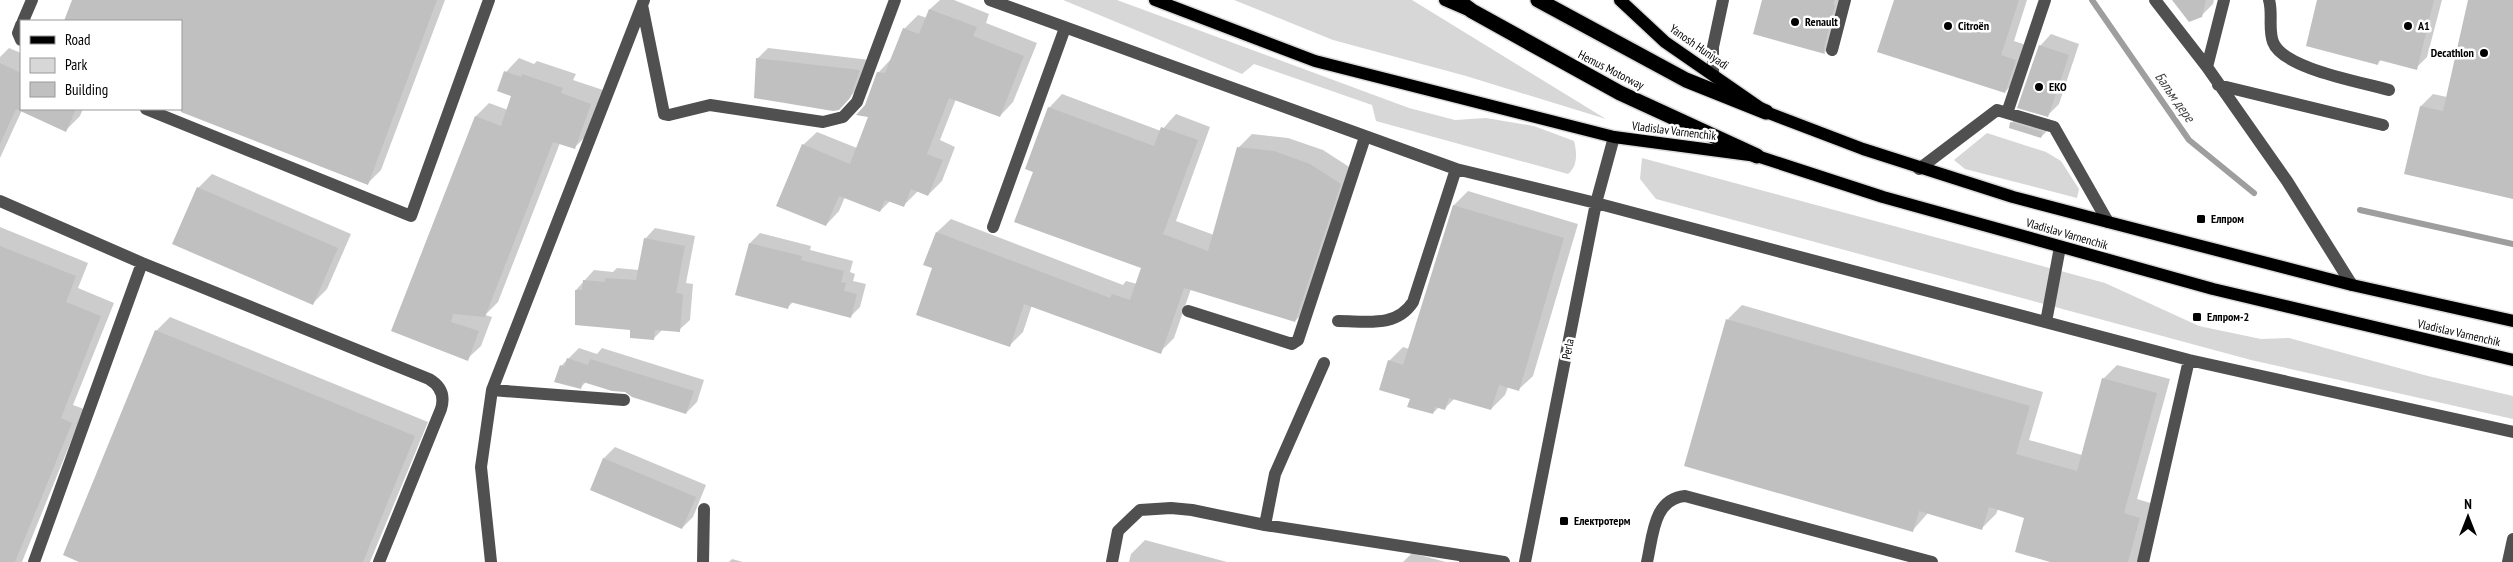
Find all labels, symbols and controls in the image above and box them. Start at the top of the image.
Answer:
place label: Renault [1805,14,1838,29]
marker: Renault [1789,16,1801,28]
place label: Citroën [1958,18,1989,33]
place label: A1 [2417,18,2430,33]
legend [20,20,182,110]
marker: Citroën [1942,20,1954,32]
marker: A1 [2402,20,2414,32]
street label: Yanosh Huniyadi [1667,21,1732,72]
text: Road [65,30,91,49]
place label: Decathlon [2431,45,2474,60]
street label: Hemus Motorway [1576,47,1647,93]
marker: Decathlon [2478,47,2490,59]
text: Park [65,55,87,74]
water label: Балъм дере [2151,68,2200,127]
place label: EKO [2049,79,2067,94]
text: Building [65,80,108,99]
marker: EKO [2033,81,2045,93]
street label: Vladislav Varnenchik [1630,118,1717,143]
place label: Елпром [2211,211,2244,226]
marker: Елпром [2195,213,2207,225]
street label: Vladislav Varnenchik [2023,214,2110,252]
place label: Елпром-2 [2207,309,2249,324]
marker: Елпром-2 [2191,311,2203,323]
street label: Vladislav Varnenchik [2415,315,2502,349]
street label: Perla [1558,337,1577,361]
north arrow [2443,492,2493,542]
text: N [2464,495,2472,513]
place label: Електротерм [1574,513,1631,528]
marker: Електротерм [1558,515,1570,527]

